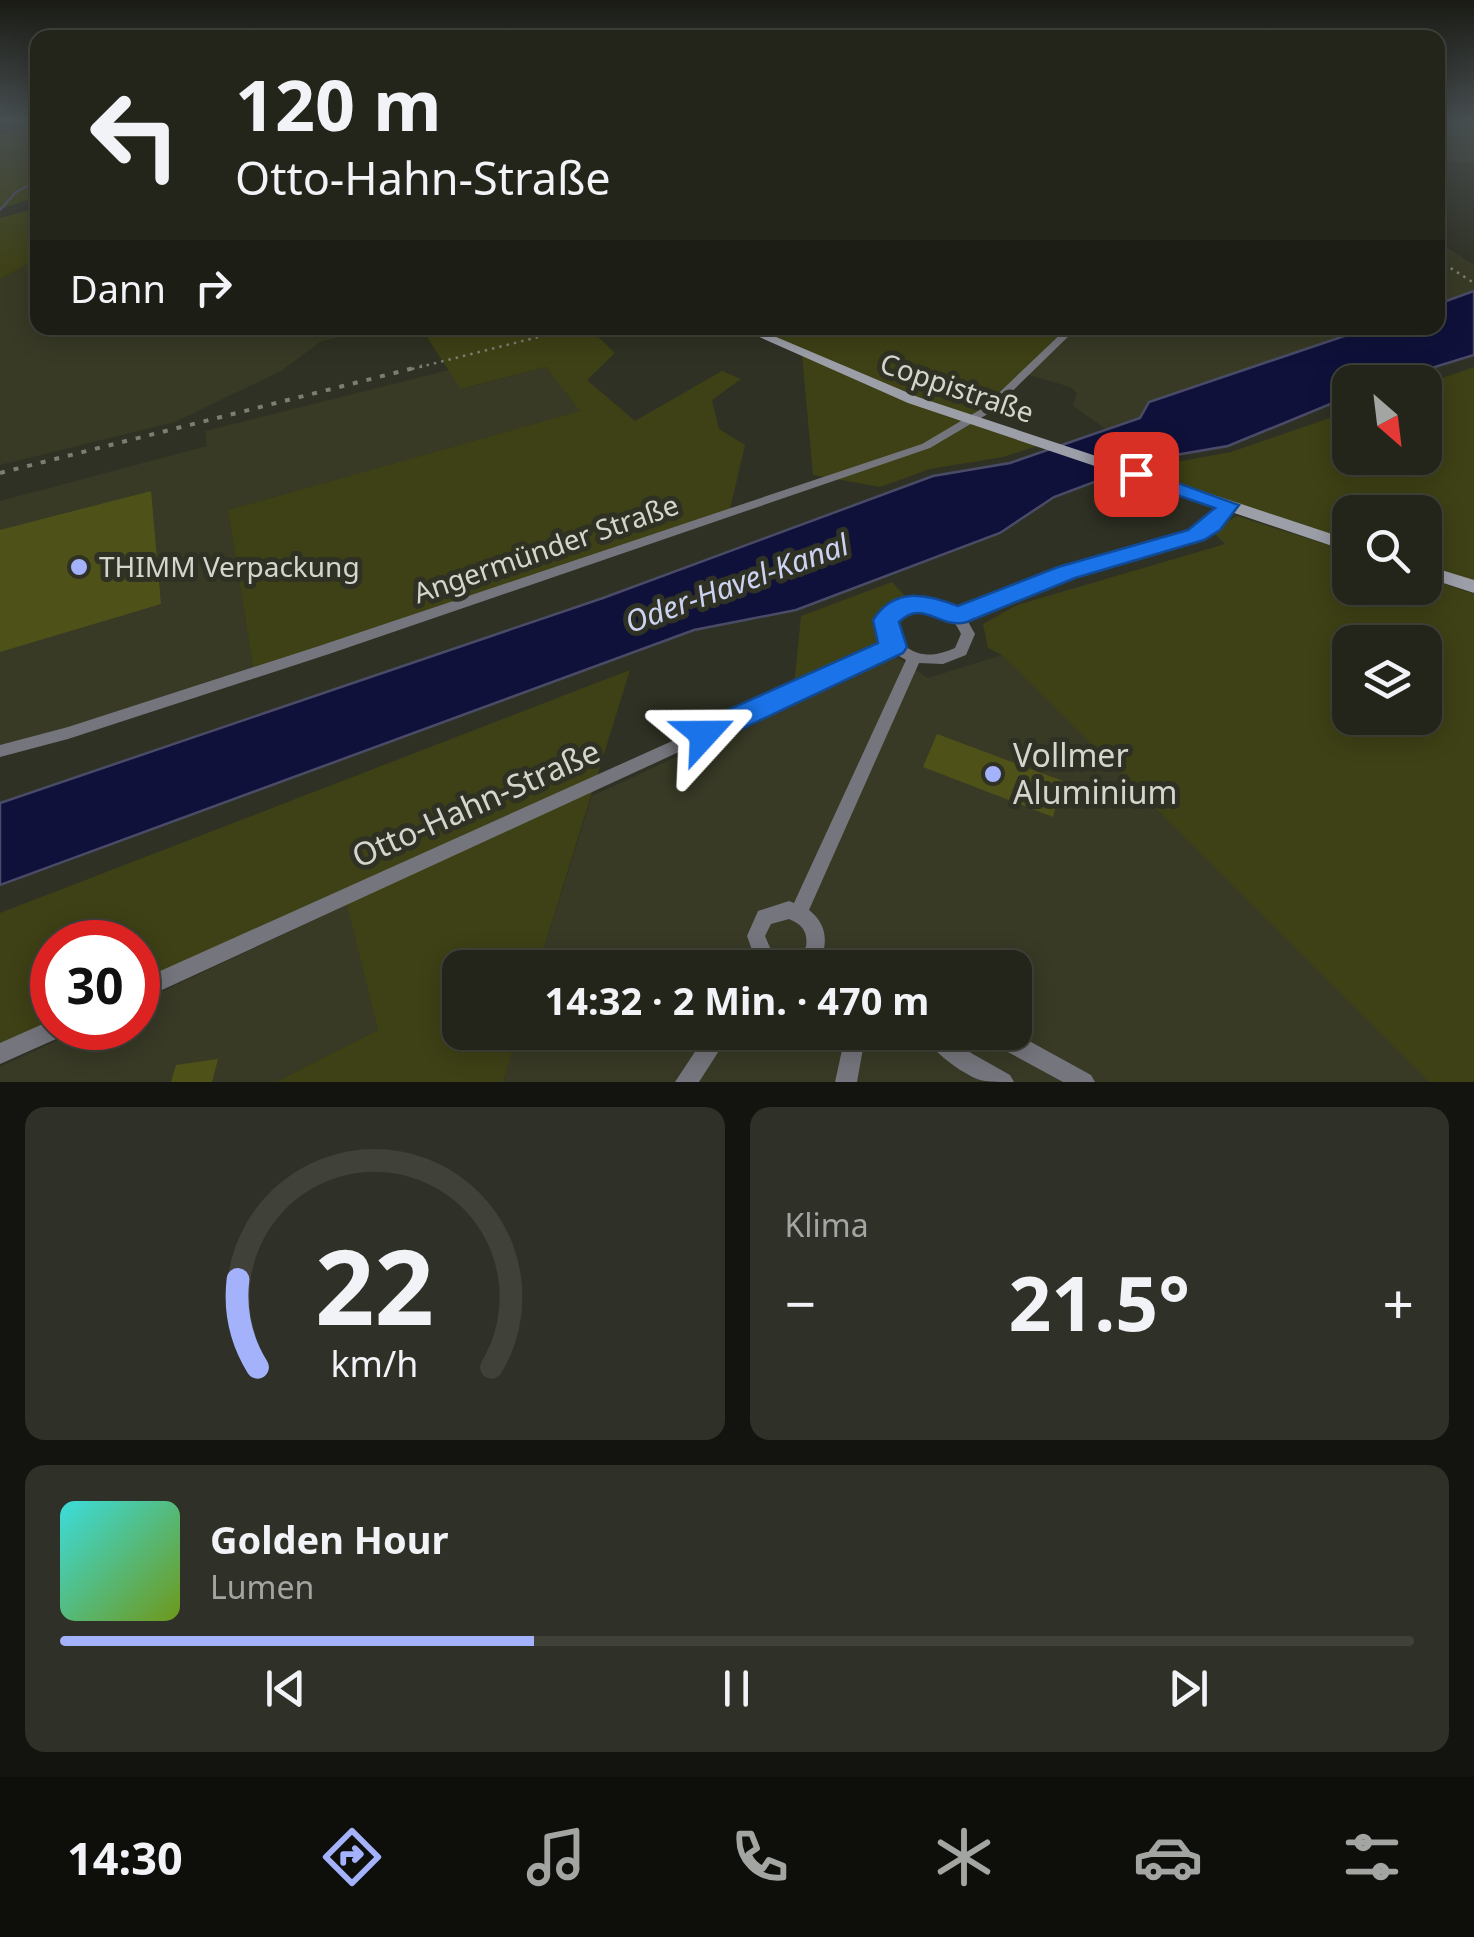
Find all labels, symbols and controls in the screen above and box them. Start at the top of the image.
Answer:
text: 120 m [235,56,442,152]
icon: left [70,70,200,200]
text: Otto-Hahn-Straße [235,147,611,208]
icon: right [186,260,241,315]
text: Dann [70,262,166,314]
street label: Coppistraße [875,343,1039,431]
north arrow [1332,365,1442,475]
map controls [1332,365,1442,735]
pin [1094,432,1179,517]
icon: arrive [1109,447,1164,502]
street label: Angermünder Straße [408,485,683,611]
button: search [1332,495,1442,605]
water label: Oder-Havel-Kanal [619,523,855,642]
place label: THIMM Verpackung [99,547,360,585]
marker: THIMM Verpackung [68,556,90,578]
button: layers [1332,625,1442,735]
position arrow [652,682,756,786]
street label: Otto-Hahn-Straße [345,729,606,877]
place label: Vollmer Aluminium [1013,733,1177,813]
marker: Vollmer Aluminium [982,763,1004,785]
speed limit sign: 30 [30,920,160,1050]
text: 14:32 · 2 Min. · 470 m [545,974,929,1026]
text: Klima [785,1203,869,1246]
text: 22 [315,1214,434,1355]
text: 21.5° [1008,1251,1190,1353]
text: − [785,1265,816,1340]
text: + [1383,1265,1414,1340]
text: km/h [331,1339,419,1387]
text: Golden Hour [210,1513,448,1565]
text: Lumen [210,1565,314,1608]
icon: previous [258,1661,313,1716]
icon: pause [709,1661,764,1716]
icon: next [1161,1661,1216,1716]
icon: directions [317,1822,387,1892]
icon: music [521,1822,591,1892]
icon: phone [725,1822,795,1892]
icon: climate [929,1822,999,1892]
icon: car [1133,1822,1203,1892]
icon: filters [1337,1822,1407,1892]
text: 14:30 [67,1827,183,1888]

